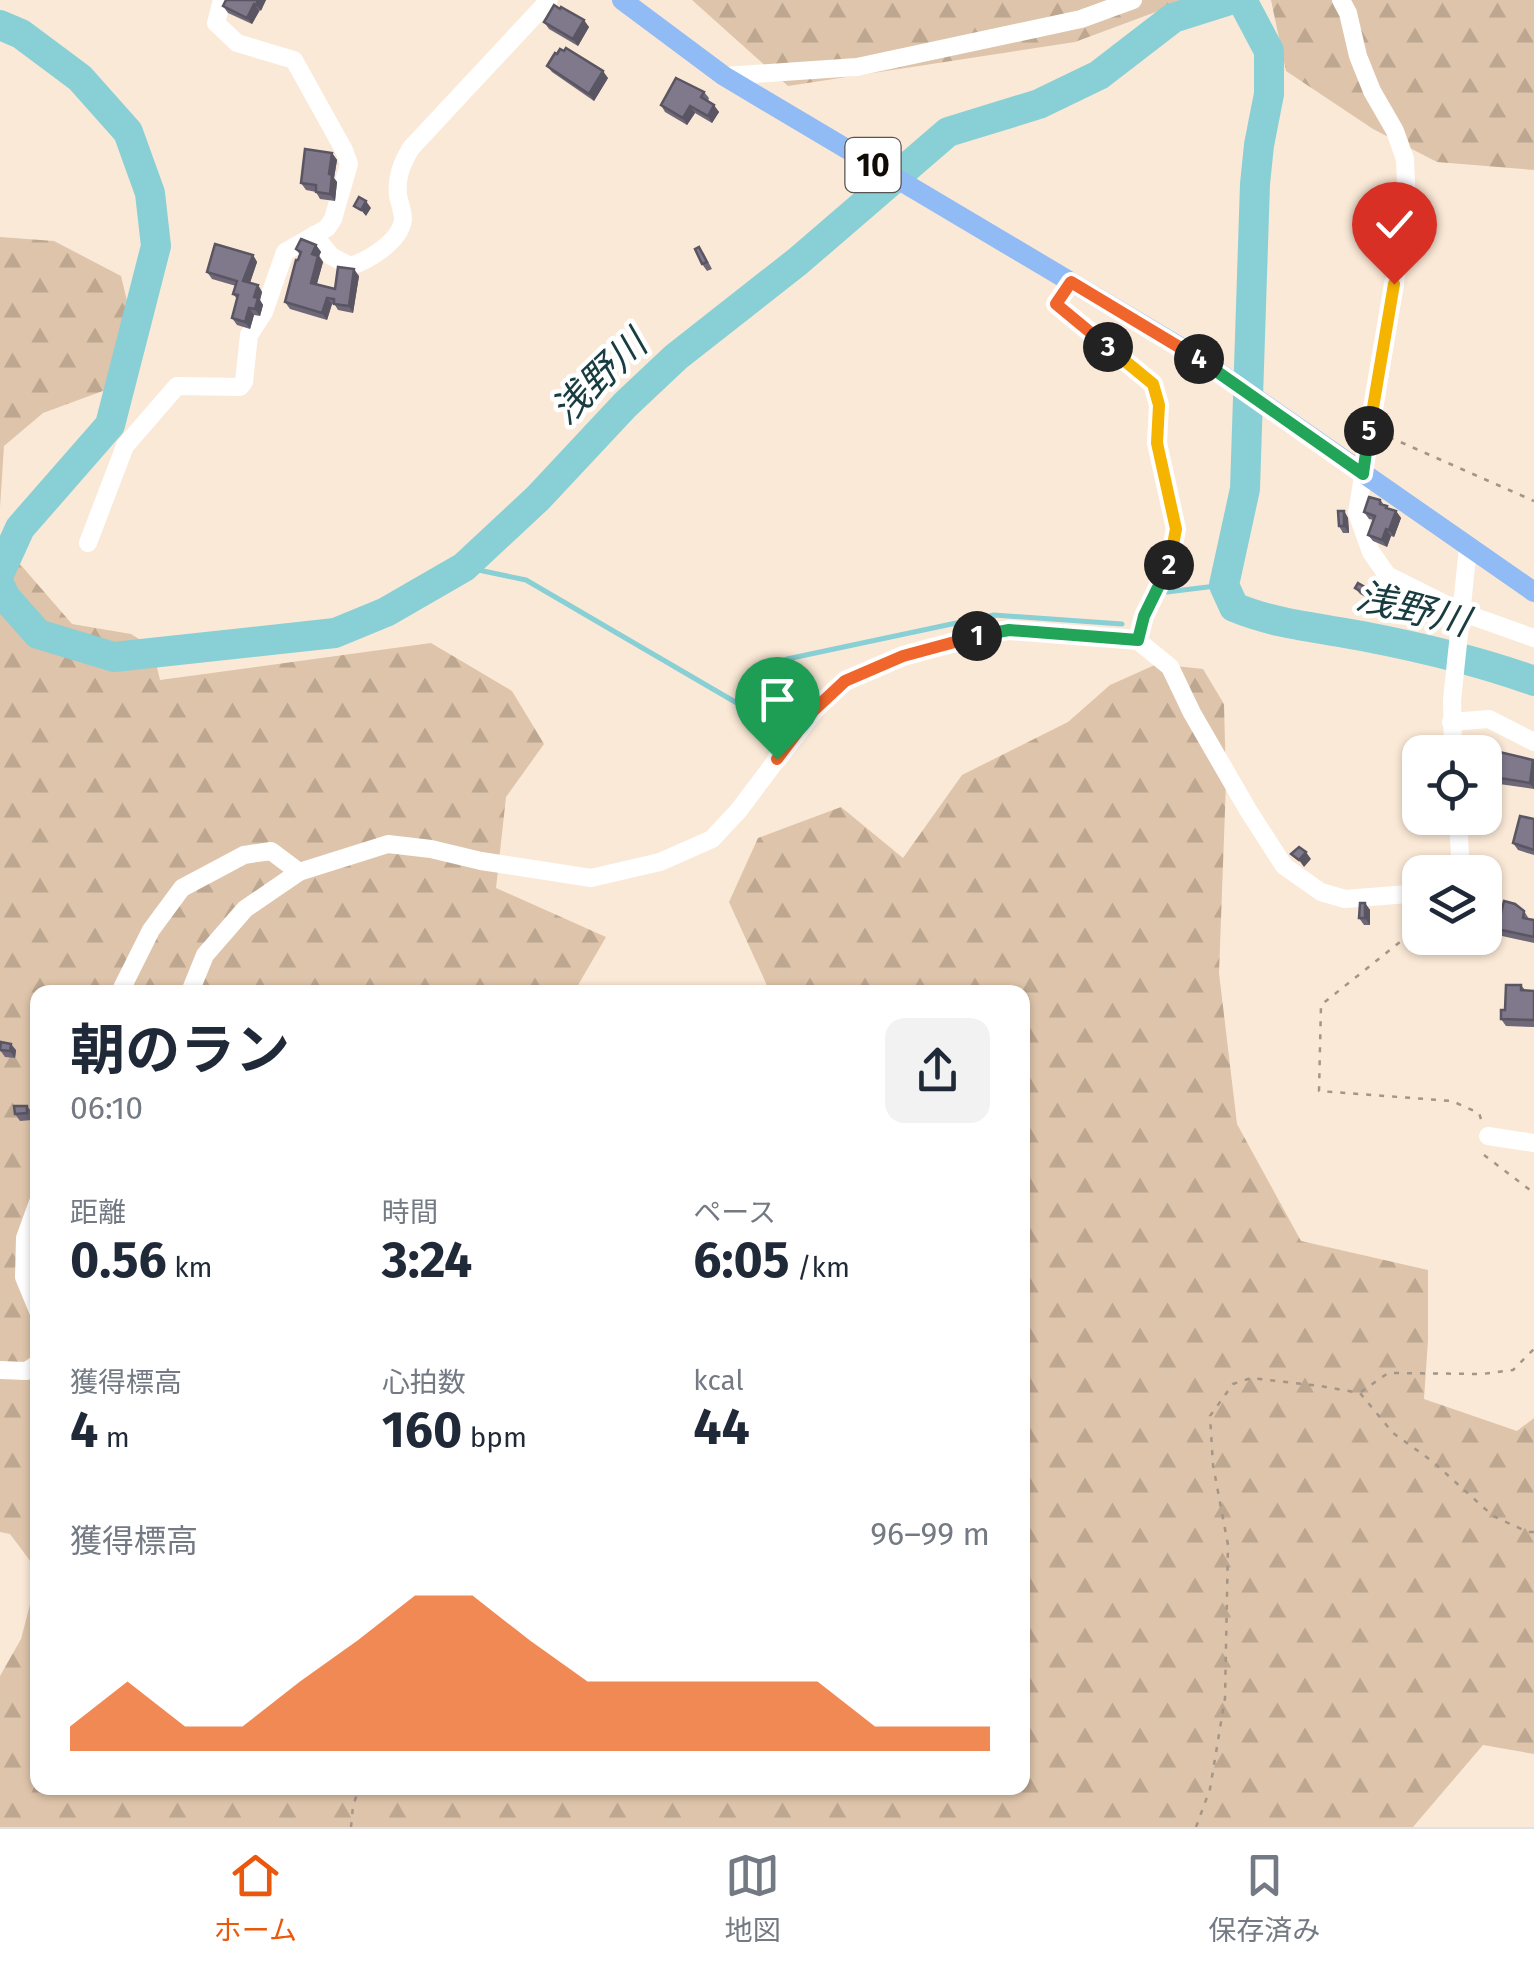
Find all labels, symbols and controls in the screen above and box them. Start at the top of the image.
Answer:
road number: 10 [846,138,900,192]
pin [1352,182,1437,285]
icon: check [1367,197,1422,252]
water label: 浅野川 [542,318,659,433]
pin: 3 [1083,322,1133,372]
text: 3 [1101,330,1115,363]
pin: 4 [1174,334,1224,384]
text: 4 [1191,342,1207,375]
pin: 5 [1344,406,1394,456]
text: 5 [1361,414,1377,447]
pin: 2 [1144,540,1194,590]
text: 2 [1162,548,1176,581]
water label: 浅野川 [1352,573,1478,646]
pin: 1 [952,611,1002,661]
text: 1 [971,619,984,652]
pin [735,657,820,760]
icon: arrive [750,672,805,727]
map controls [1402,735,1502,955]
button: locate [1402,735,1502,835]
button: layers [1402,855,1502,955]
text: 朝のラン [70,1018,290,1084]
button: share [885,1018,990,1123]
text: 06:10 [70,1089,143,1127]
text: 距離 [70,1196,126,1229]
text: 時間 [382,1196,438,1229]
text: ペース [693,1196,776,1229]
text: 0.56 [70,1230,167,1290]
text: 3:24 [382,1230,472,1290]
text: 6:05 [693,1230,790,1290]
text: km [167,1251,213,1284]
text: /km [790,1251,850,1284]
text: kcal [693,1364,744,1397]
text: 獲得標高 [70,1366,182,1399]
text: 心拍数 [382,1366,466,1399]
text: 44 [693,1397,750,1457]
text: 4 [70,1400,98,1460]
text: 160 [382,1400,462,1460]
text: m [98,1421,130,1454]
text: bpm [462,1421,527,1454]
text: 96–99 m [870,1515,990,1553]
text: 獲得標高 [70,1522,198,1560]
tab: ホーム [214,1848,297,1948]
tab: 地図 [725,1848,781,1948]
tab: 保存済み [1208,1848,1320,1948]

